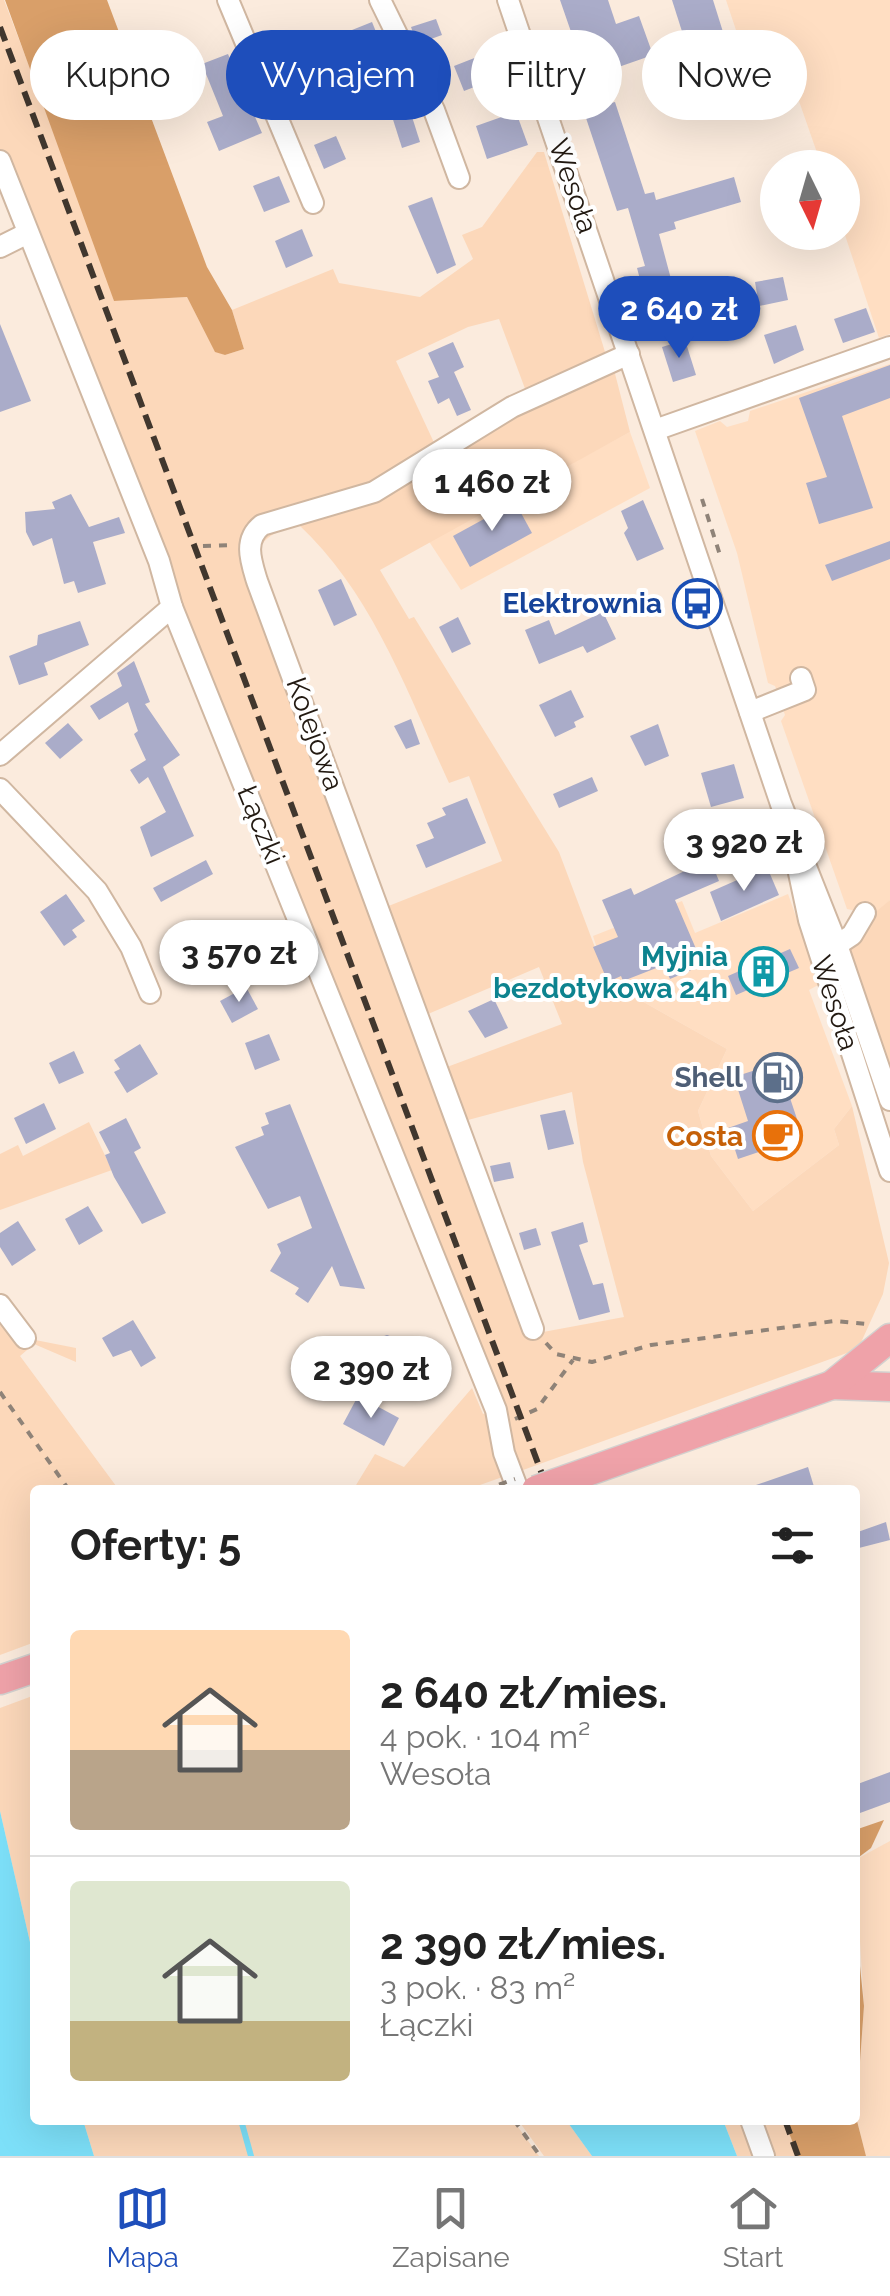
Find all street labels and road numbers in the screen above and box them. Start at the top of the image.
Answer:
street label: Wesoła [542,135,604,237]
street label: Kolejowa [279,673,351,795]
street label: Łączki [230,781,292,869]
street label: Wesoła [804,952,866,1054]

